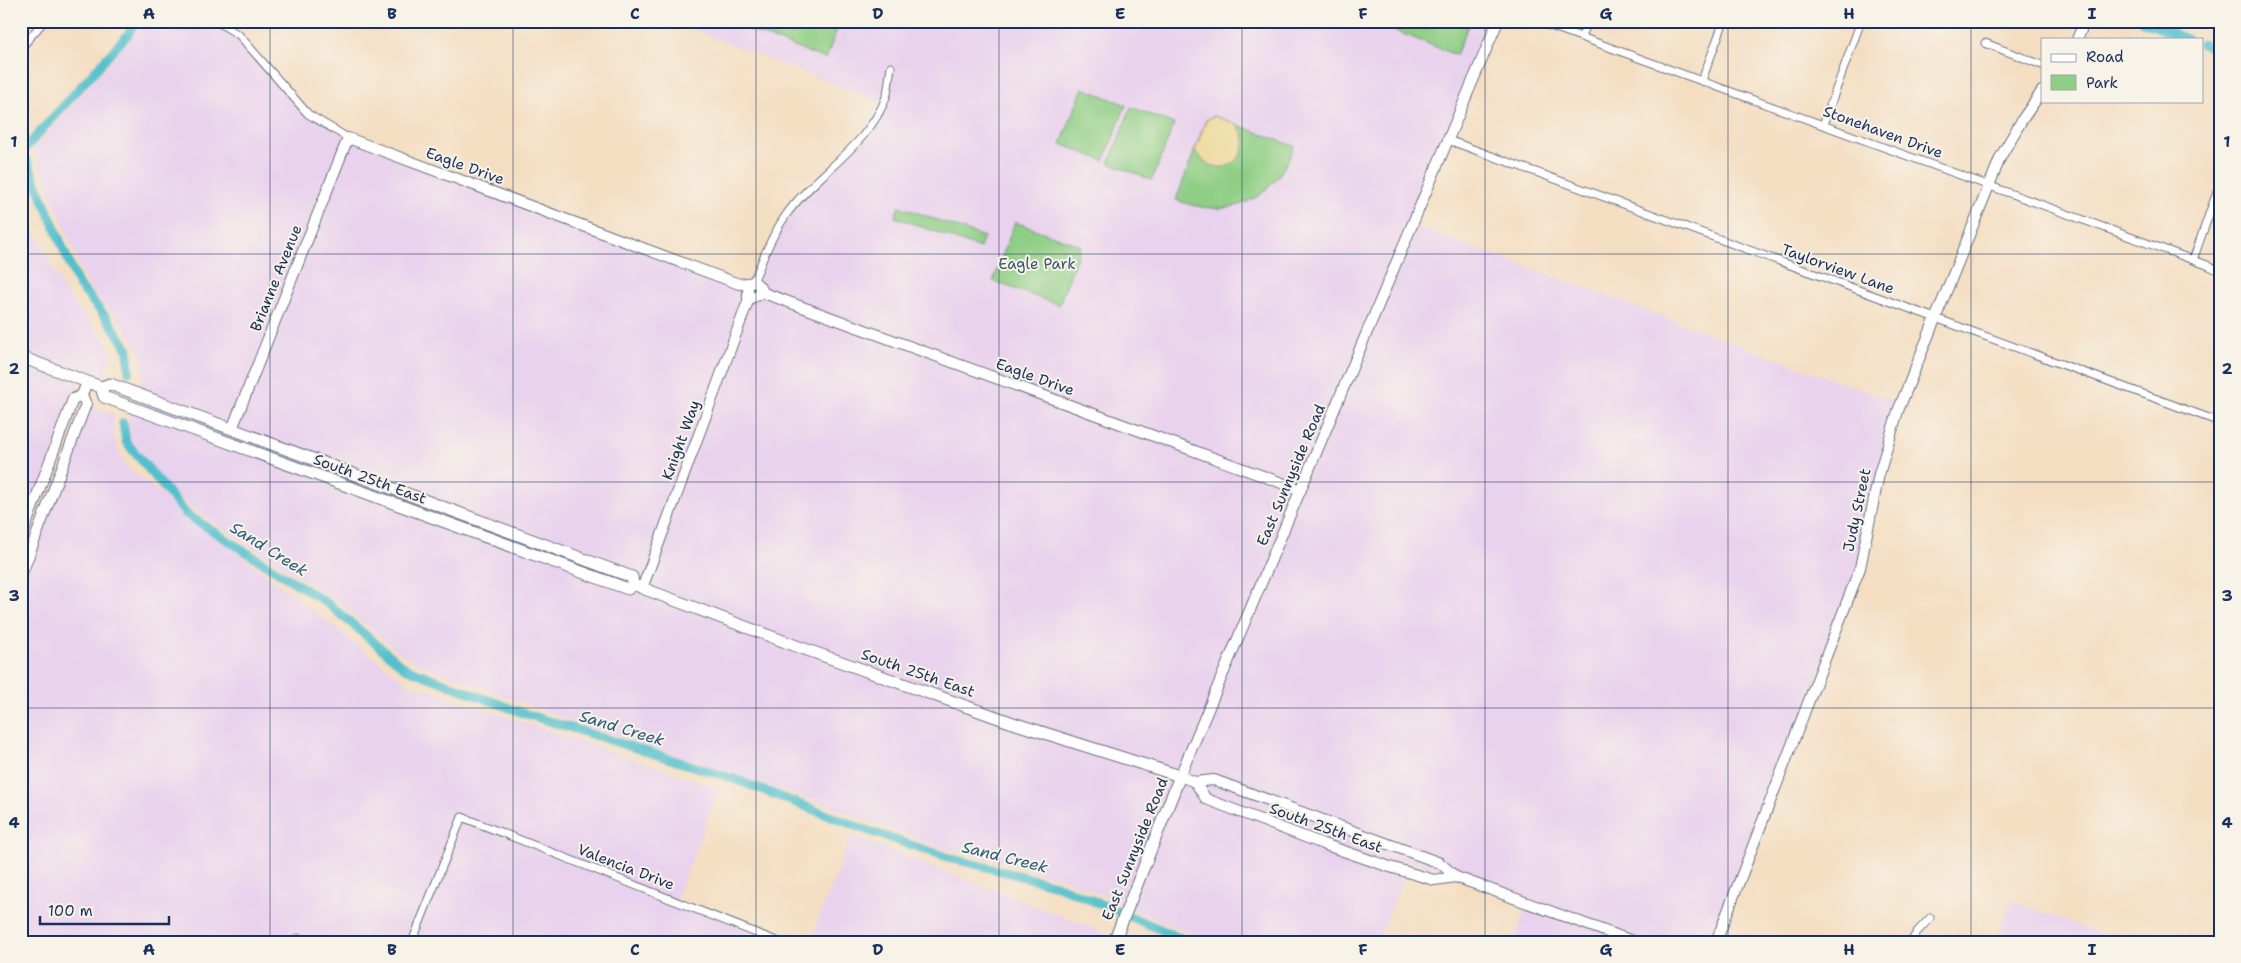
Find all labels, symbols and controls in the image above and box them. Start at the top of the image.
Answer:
text: A [143,3,155,24]
text: B [387,3,397,24]
text: C [630,3,640,24]
text: D [872,3,884,24]
text: E [1115,3,1125,24]
text: F [1358,3,1368,24]
text: G [1600,3,1613,24]
text: H [1843,3,1855,24]
text: I [2088,3,2097,24]
legend [2041,38,2204,102]
text: Road [2086,47,2124,67]
text: Park [2086,73,2118,93]
street label: Stonehaven Drive [1820,101,1946,163]
text: 1 [10,131,18,152]
text: 1 [2223,131,2231,152]
street label: Eagle Drive [423,143,507,189]
street label: Brianne Avenue [245,222,307,334]
street label: Taylorview Lane [1779,239,1897,299]
park label: Eagle Park [998,254,1076,274]
street label: Eagle Drive [993,354,1077,400]
text: 2 [8,358,20,379]
text: 2 [2221,358,2233,379]
street label: Knight Way [657,397,705,483]
street label: East Sunnyside Road [1252,401,1330,549]
street label: South 25th East [311,449,429,509]
street label: Judy Street [1838,467,1876,553]
water label: Sand Creek [226,517,312,581]
text: 3 [8,585,20,606]
text: 3 [2221,585,2233,606]
street label: South 25th East [859,644,977,702]
water label: Sand Creek [577,705,667,751]
street label: East Sunnyside Road [1097,774,1173,923]
street label: South 25th East [1267,798,1385,858]
text: 4 [8,812,20,833]
text: 4 [2221,812,2233,833]
water label: Sand Creek [960,836,1050,878]
street label: Valencia Drive [575,839,677,895]
scale bar [40,893,169,925]
text: 100 m [48,901,93,921]
text: A [143,939,155,960]
text: B [387,939,397,960]
text: C [630,939,640,960]
text: D [872,939,884,960]
text: E [1115,939,1125,960]
text: F [1358,939,1368,960]
text: G [1600,939,1613,960]
text: H [1843,939,1855,960]
text: I [2088,939,2097,960]

